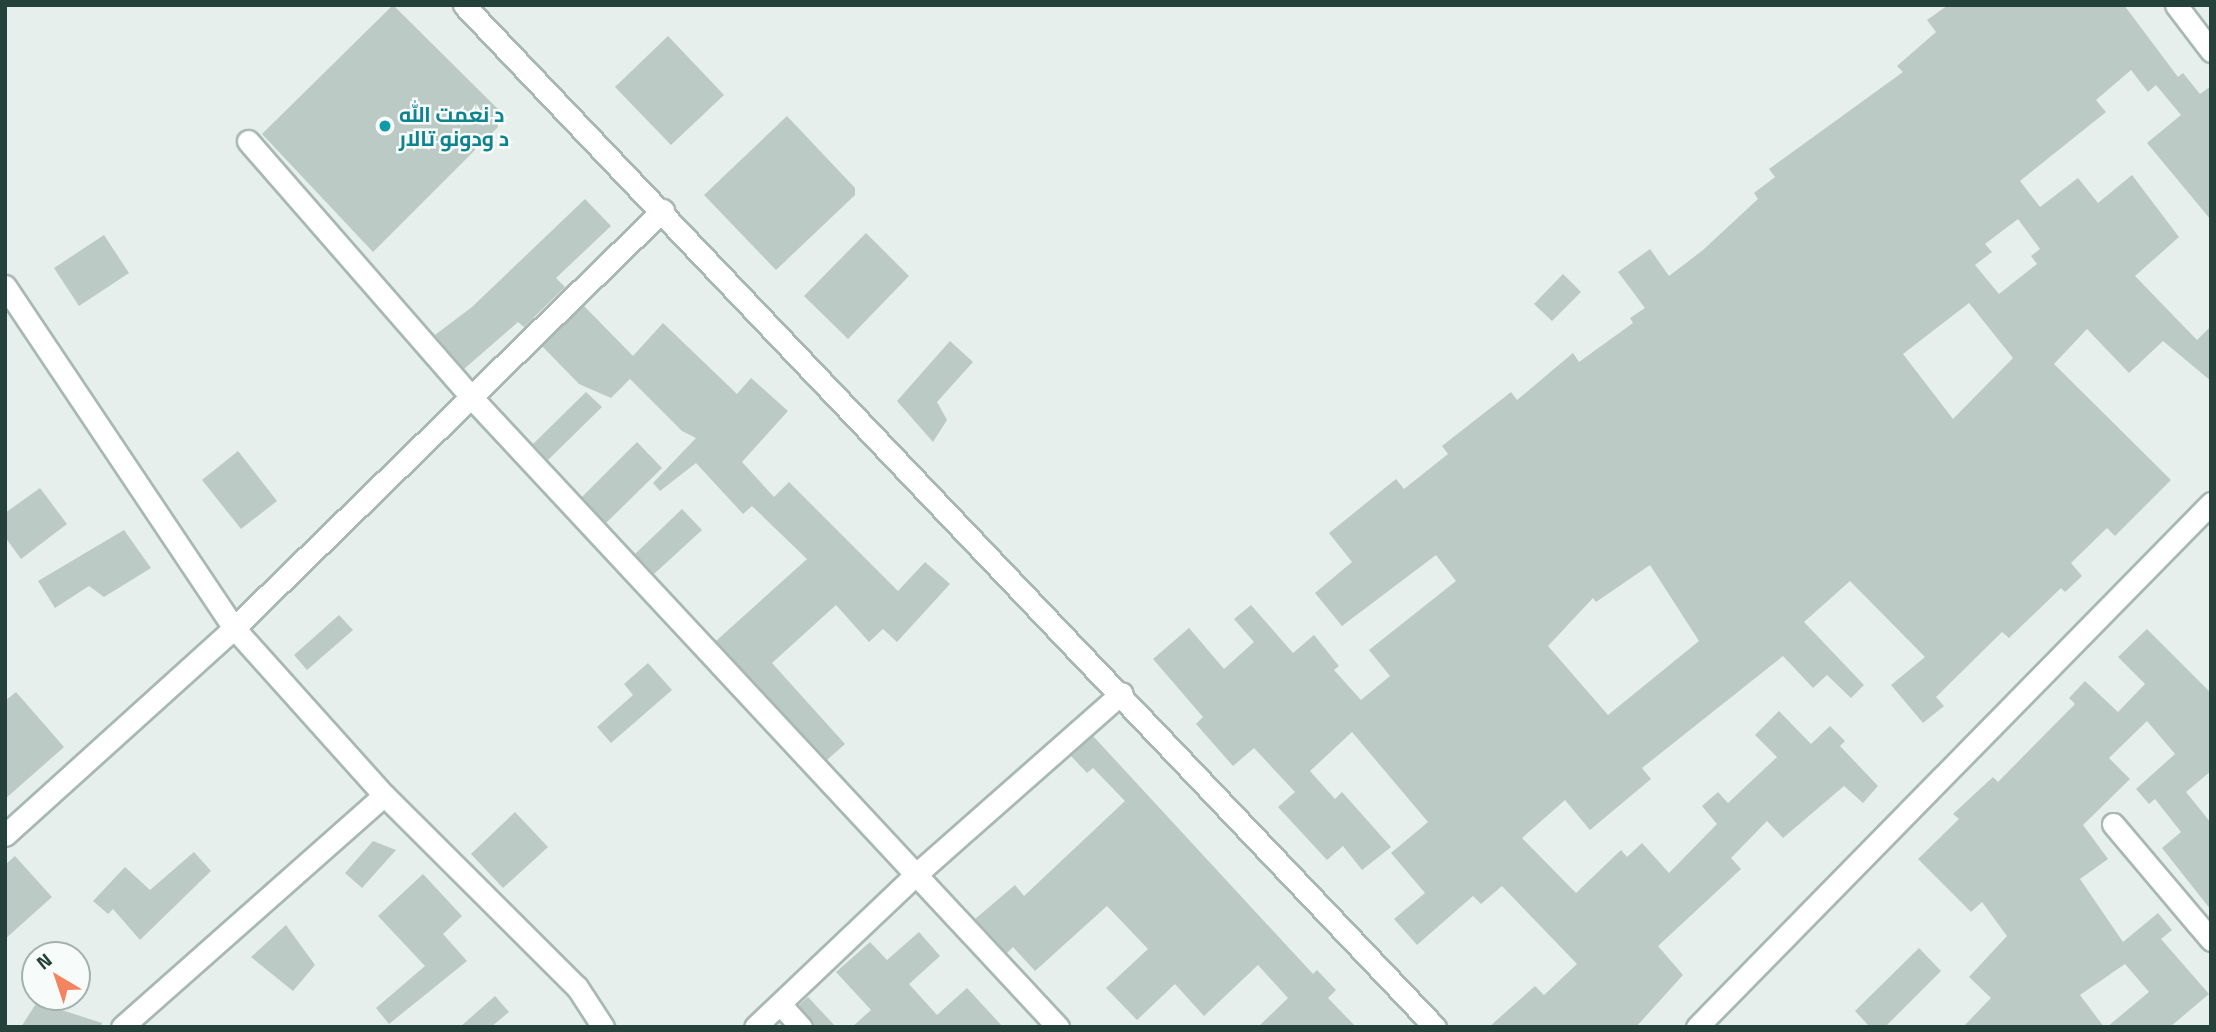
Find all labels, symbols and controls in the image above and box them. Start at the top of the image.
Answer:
place label: د نعمت الله د ودونو تالار [399,101,509,151]
marker: د نعمت الله د ودونو تالار [377,118,393,134]
north arrow [21,941,91,1011]
text: N [29,945,58,976]

